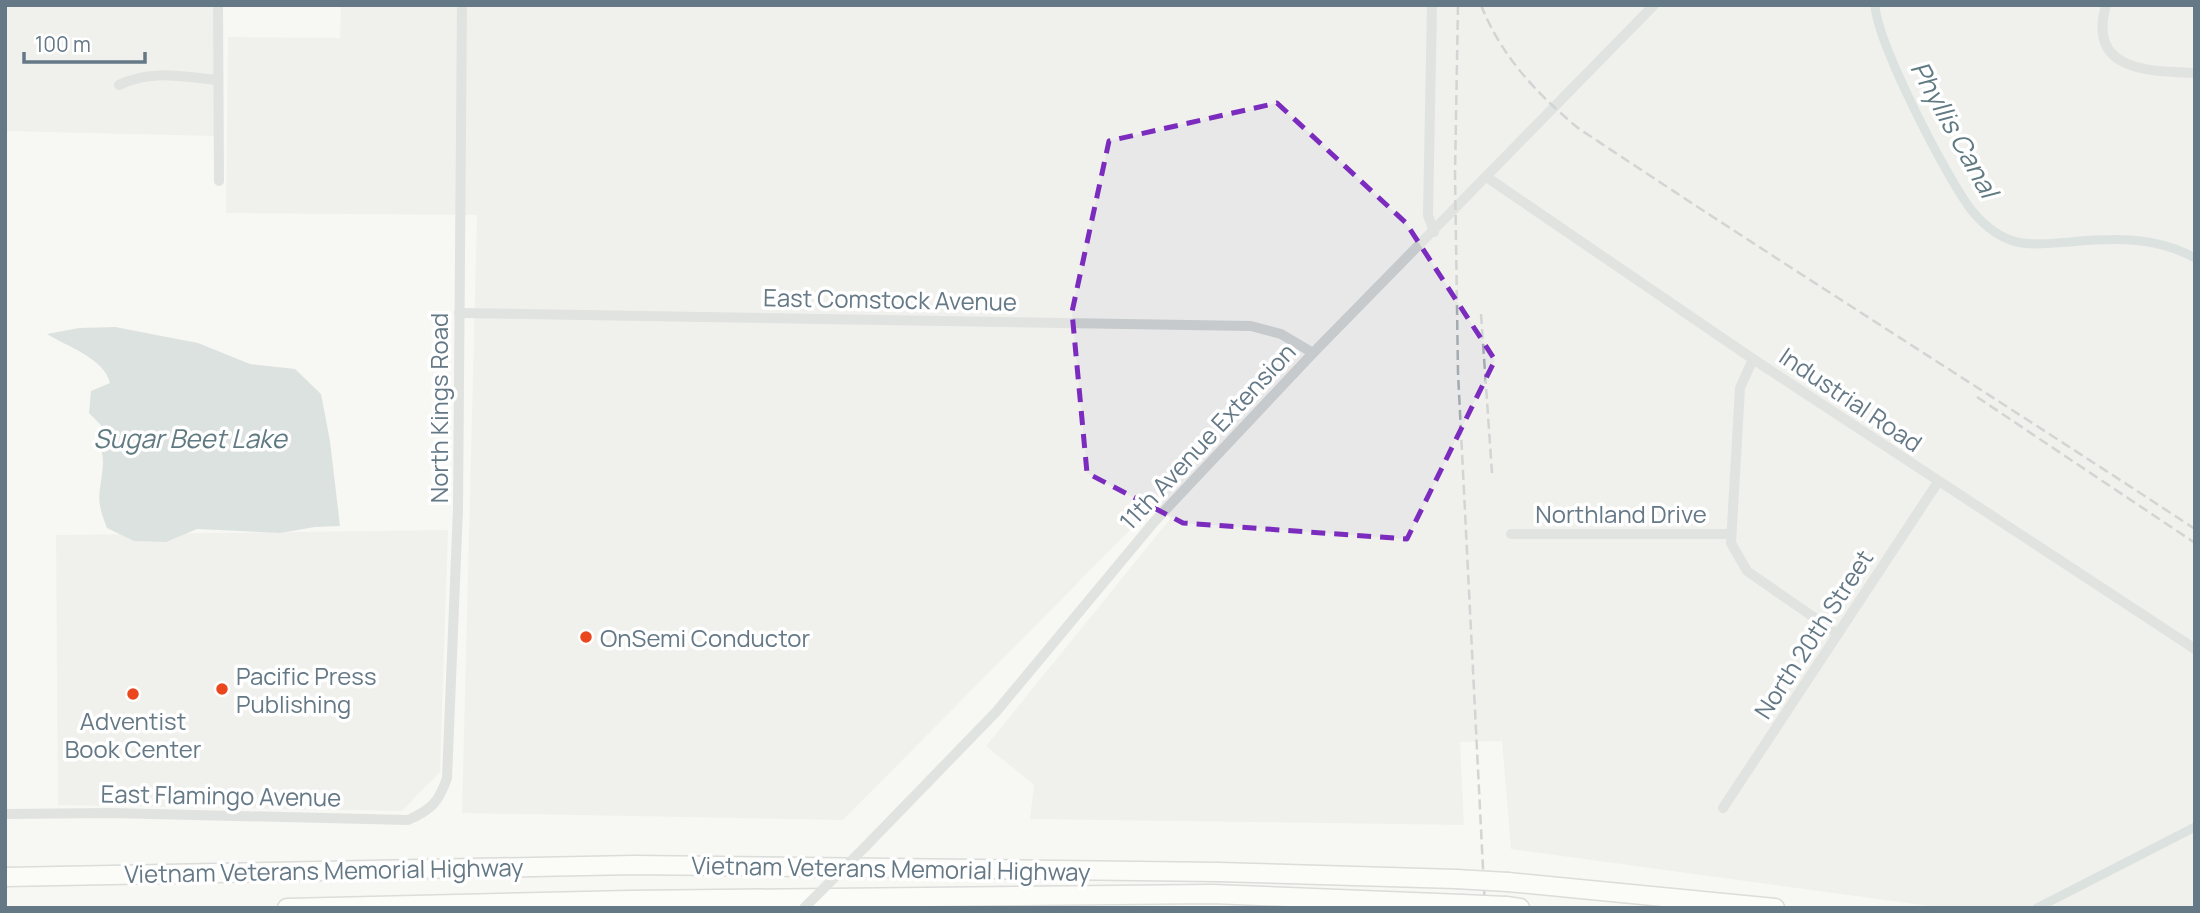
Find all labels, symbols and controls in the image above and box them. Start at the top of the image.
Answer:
scale bar [24,21,145,65]
text: 100 m [35,30,91,58]
water label: Phyllis Canal [1903,54,2009,206]
street label: East Comstock Avenue [763,280,1017,318]
street label: North Kings Road [422,313,455,503]
street label: 11th Avenue Extension [1112,335,1302,537]
street label: Industrial Road [1773,339,1929,459]
water label: Sugar Beet Lake [93,420,288,456]
street label: Northland Drive [1535,497,1707,530]
street label: North 20th Street [1746,543,1880,725]
place label: OnSemi Conductor [600,621,810,654]
marker: OnSemi Conductor [578,629,594,645]
place label: Pacific Press Publishing [236,659,377,720]
marker: Pacific Press Publishing [214,681,230,697]
marker: Adventist Book Center [125,686,141,702]
place label: Adventist Book Center [65,704,202,765]
street label: East Flamingo Avenue [100,776,342,814]
street label: Vietnam Veterans Memorial Highway [691,848,1091,888]
street label: Vietnam Veterans Memorial Highway [124,850,524,890]

